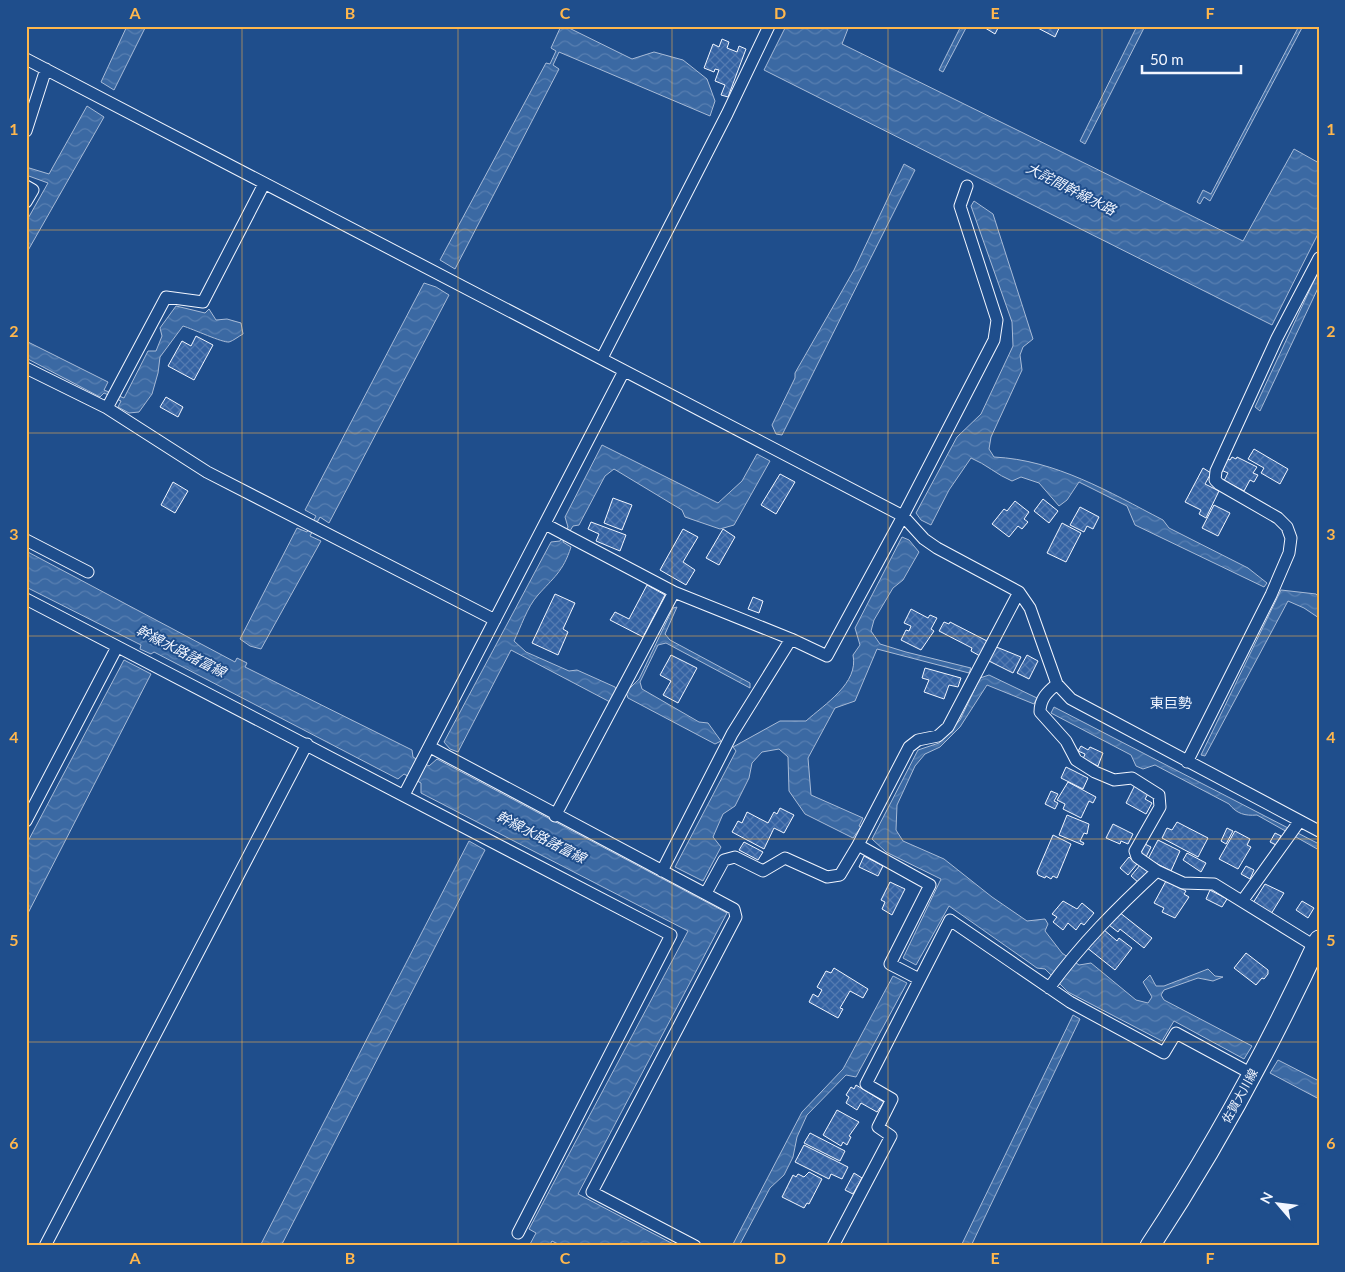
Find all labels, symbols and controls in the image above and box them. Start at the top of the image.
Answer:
text: A [128,3,141,22]
text: B [345,3,355,22]
text: C [560,3,571,22]
text: D [774,3,786,22]
text: E [990,3,1000,22]
text: F [1205,3,1215,22]
scale bar [1142,42,1241,74]
text: 50 m [1150,50,1184,68]
text: 1 [9,119,19,138]
text: 1 [1326,119,1336,138]
water label: 大詫間幹線水路 [1024,159,1120,219]
text: 2 [9,321,19,340]
text: 2 [1326,321,1336,340]
text: 3 [9,524,19,543]
text: 3 [1326,524,1336,543]
water label: 幹線水路諸富線 [134,621,231,681]
district label: 東巨勢 [1150,694,1192,711]
text: 4 [9,727,19,746]
text: 4 [1326,727,1336,746]
water label: 幹線水路諸富線 [494,807,591,867]
text: 5 [9,930,19,949]
text: 5 [1326,930,1336,949]
street label: 佐賀大川線 [1218,1066,1261,1126]
text: 6 [9,1133,19,1152]
text: 6 [1326,1133,1336,1152]
north arrow [1252,1180,1302,1230]
text: N [1256,1189,1276,1206]
text: A [128,1248,141,1267]
text: B [345,1248,355,1267]
text: C [560,1248,571,1267]
text: D [774,1248,786,1267]
text: E [990,1248,1000,1267]
text: F [1205,1248,1215,1267]

